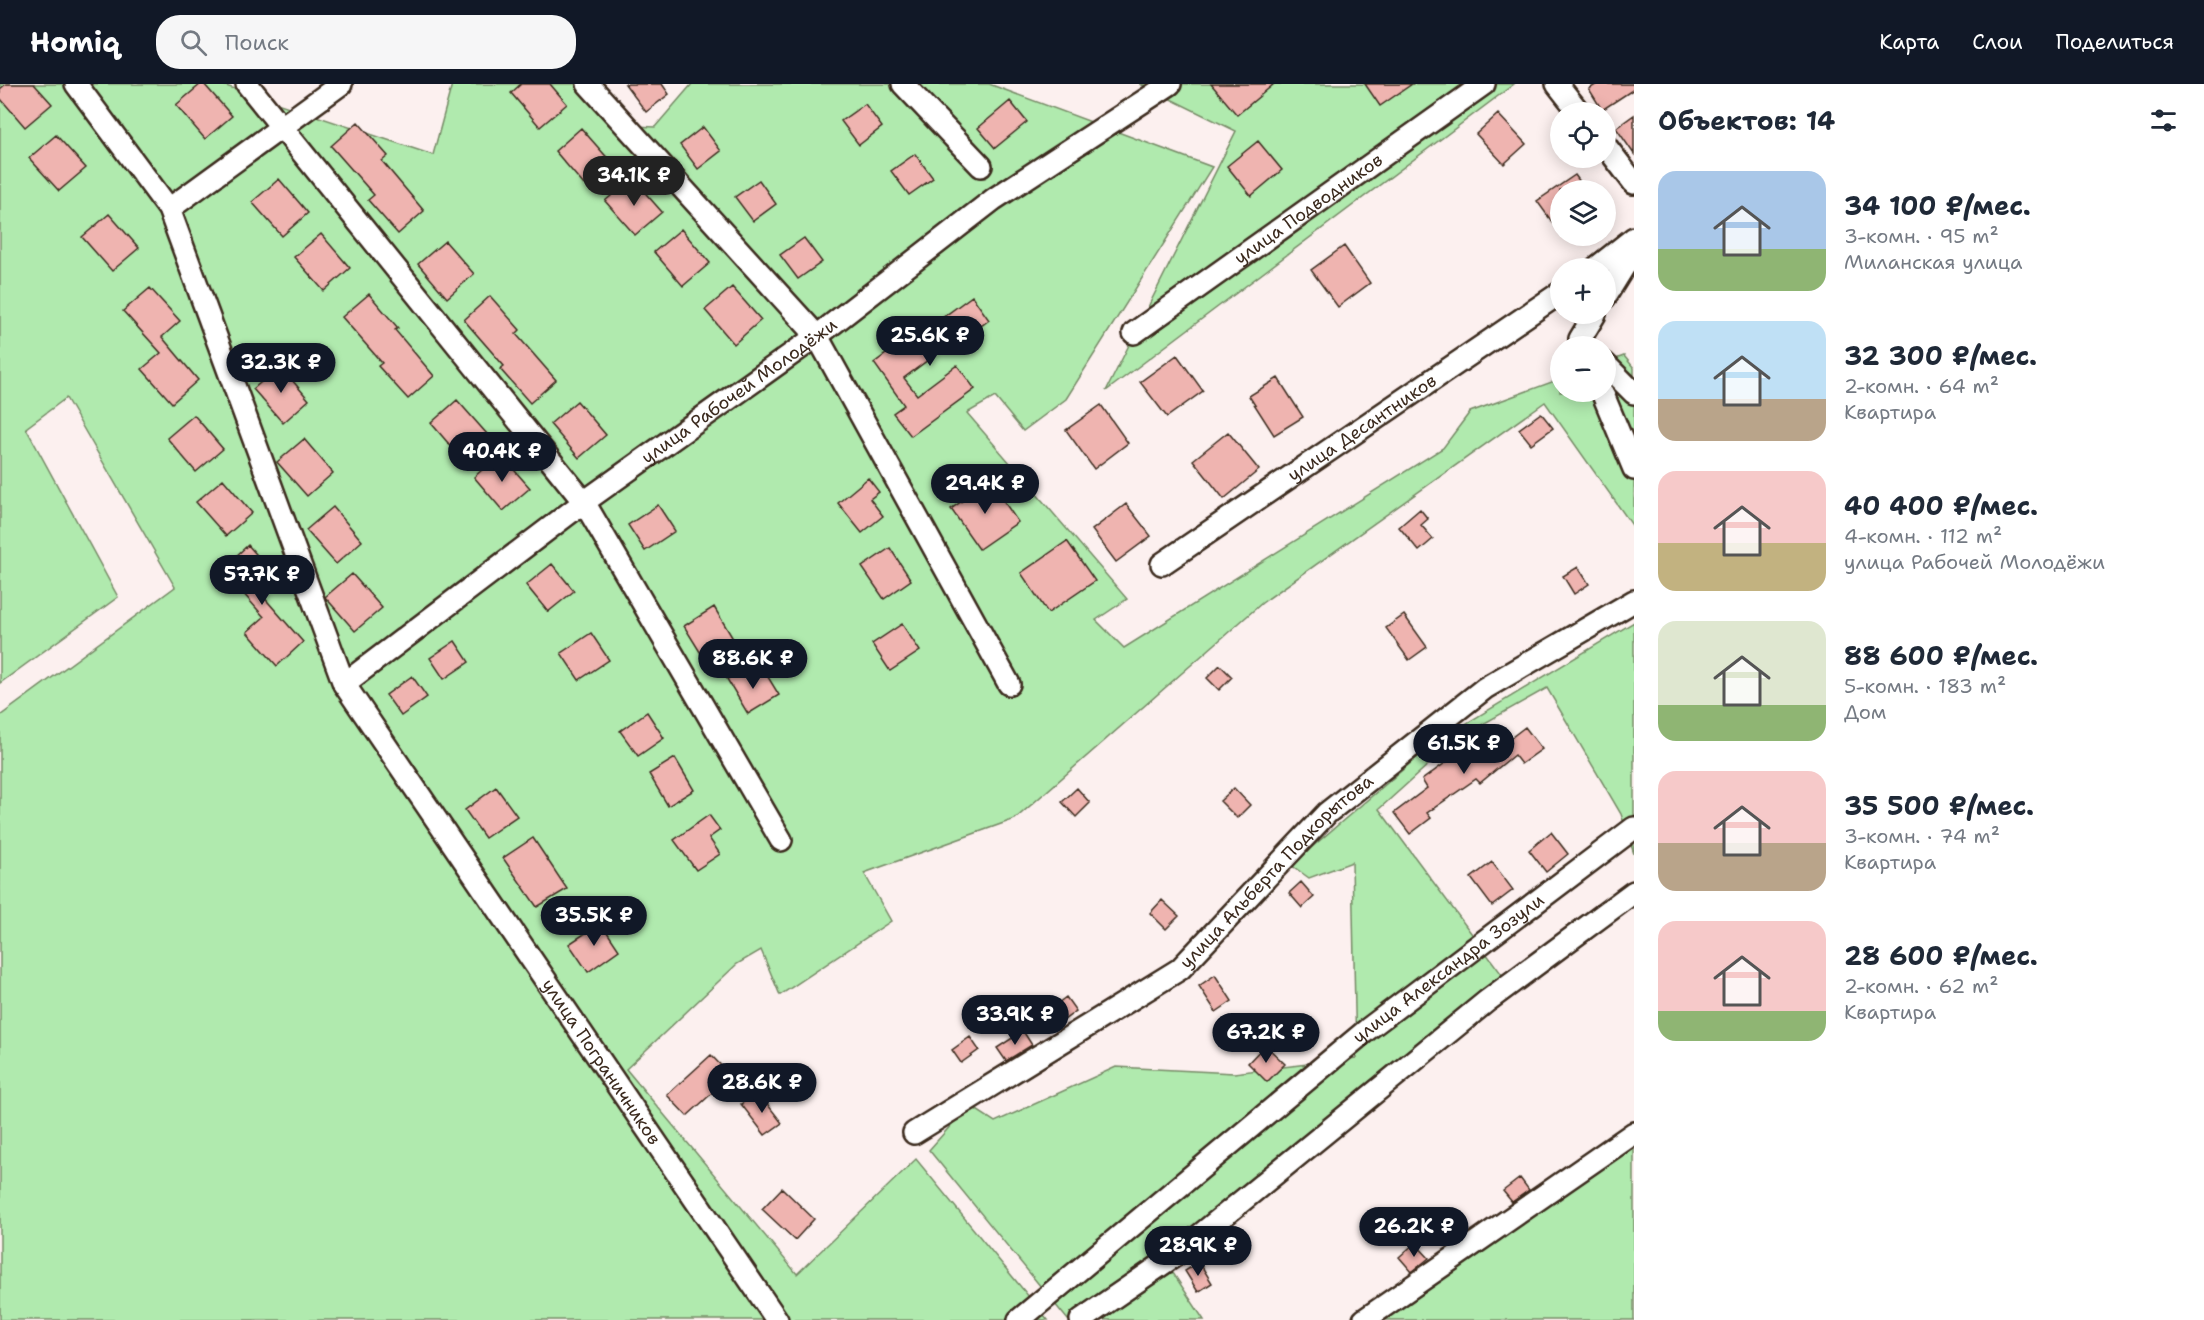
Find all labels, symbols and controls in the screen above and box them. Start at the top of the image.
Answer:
search box [156,15,576,69]
text: Homiq [30,23,120,61]
icon: search [177,26,210,59]
text: Поиск [225,28,289,57]
text: Карта [1879,28,1939,56]
text: Слои [1972,28,2023,56]
text: Поделиться [2056,28,2174,56]
map controls [1550,102,1616,402]
button: locate [1550,102,1616,168]
text: Объектов: 14 [1658,103,1835,138]
icon: filters [2147,104,2180,137]
street label: улица Подводников [1229,148,1387,270]
pin: 34.1K ₽ [579,156,689,207]
text: 34.1K ₽ [597,162,671,188]
button: layers [1550,180,1616,246]
text: 34 100 ₽/мес. [1844,188,2031,223]
icon: home [1706,195,1778,267]
text: 3-комн. · 95 m² [1844,223,1999,249]
text: Миланская улица [1844,249,2023,275]
button: + [1550,258,1616,324]
street label: улица Рабочей Молодёжи [637,313,842,469]
pin: 25.6K ₽ [875,316,985,367]
text: 25.6K ₽ [890,322,970,348]
button: − [1550,336,1616,402]
text: 32 300 ₽/мес. [1844,338,2037,373]
pin: 32.3K ₽ [226,343,336,394]
icon: home [1706,345,1778,417]
text: 32.3K ₽ [240,349,322,375]
street label: улица Десантников [1283,369,1441,487]
text: 2-комн. · 64 m² [1844,373,1999,399]
text: Квартира [1844,399,1936,425]
pin: 40.4K ₽ [447,432,557,483]
text: 40.4K ₽ [462,438,542,464]
pin: 29.4K ₽ [930,464,1040,515]
text: 29.4K ₽ [945,470,1025,496]
text: 40 400 ₽/мес. [1844,488,2038,523]
icon: home [1706,495,1778,567]
text: 4-комн. · 112 m² [1844,523,2002,549]
text: улица Рабочей Молодёжи [1844,549,2105,575]
pin: 57.7K ₽ [207,555,317,606]
text: 57.7K ₽ [224,561,300,587]
text: 88 600 ₽/мес. [1844,638,2038,673]
pin: 88.6K ₽ [698,639,808,690]
text: 88.6K ₽ [712,645,794,671]
icon: home [1706,645,1778,717]
text: 5-комн. · 183 m² [1844,673,2006,699]
text: Дом [1844,699,1886,725]
pin: 61.5K ₽ [1409,724,1519,775]
text: 61.5K ₽ [1427,730,1501,756]
street label: улица Альберта Подкорытова [1174,769,1378,974]
text: 35 500 ₽/мес. [1844,788,2034,823]
icon: home [1706,795,1778,867]
text: 3-комн. · 74 m² [1844,823,2000,849]
text: Квартира [1844,849,1936,875]
street label: улица Александра Зозули [1348,888,1549,1049]
pin: 35.5K ₽ [539,896,649,947]
text: 35.5K ₽ [555,902,633,928]
text: 28 600 ₽/мес. [1844,938,2038,973]
icon: home [1706,945,1778,1017]
text: 2-комн. · 62 m² [1844,973,1998,999]
street label: улица Пограничников [536,974,666,1149]
pin: 33.9K ₽ [960,995,1070,1046]
text: Квартира [1844,999,1936,1025]
text: 33.9K ₽ [976,1001,1054,1027]
pin: 67.2K ₽ [1211,1013,1321,1064]
text: 67.2K ₽ [1226,1019,1306,1045]
pin: 28.6K ₽ [707,1063,817,1114]
text: 28.6K ₽ [721,1069,803,1095]
pin: 26.2K ₽ [1359,1207,1469,1258]
text: 26.2K ₽ [1373,1213,1455,1239]
pin: 28.9K ₽ [1143,1226,1253,1277]
text: 28.9K ₽ [1159,1232,1237,1258]

